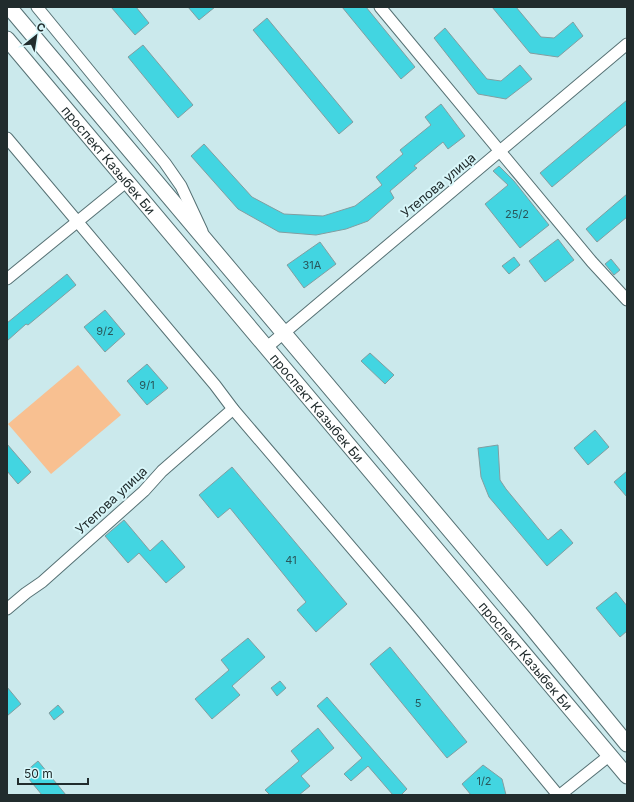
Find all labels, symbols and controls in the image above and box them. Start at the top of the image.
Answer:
north arrow [16,16,56,56]
text: С [34,19,48,35]
street label: проспект Казыбек Би [58,102,159,217]
street label: Утепова улица [398,149,478,221]
house number: 25/2 [505,207,529,221]
house number: 31А [303,258,322,272]
house number: 9/2 [96,324,114,338]
street label: проспект Казыбек Би [267,350,368,465]
house number: 9/1 [139,378,155,392]
street label: Утепова улица [72,463,150,537]
house number: 41 [285,553,297,567]
street label: проспект Казыбек Би [476,598,576,713]
house number: 5 [415,696,422,710]
scale bar [18,760,88,786]
text: 50 m [24,766,53,781]
house number: 1/2 [476,774,492,788]

